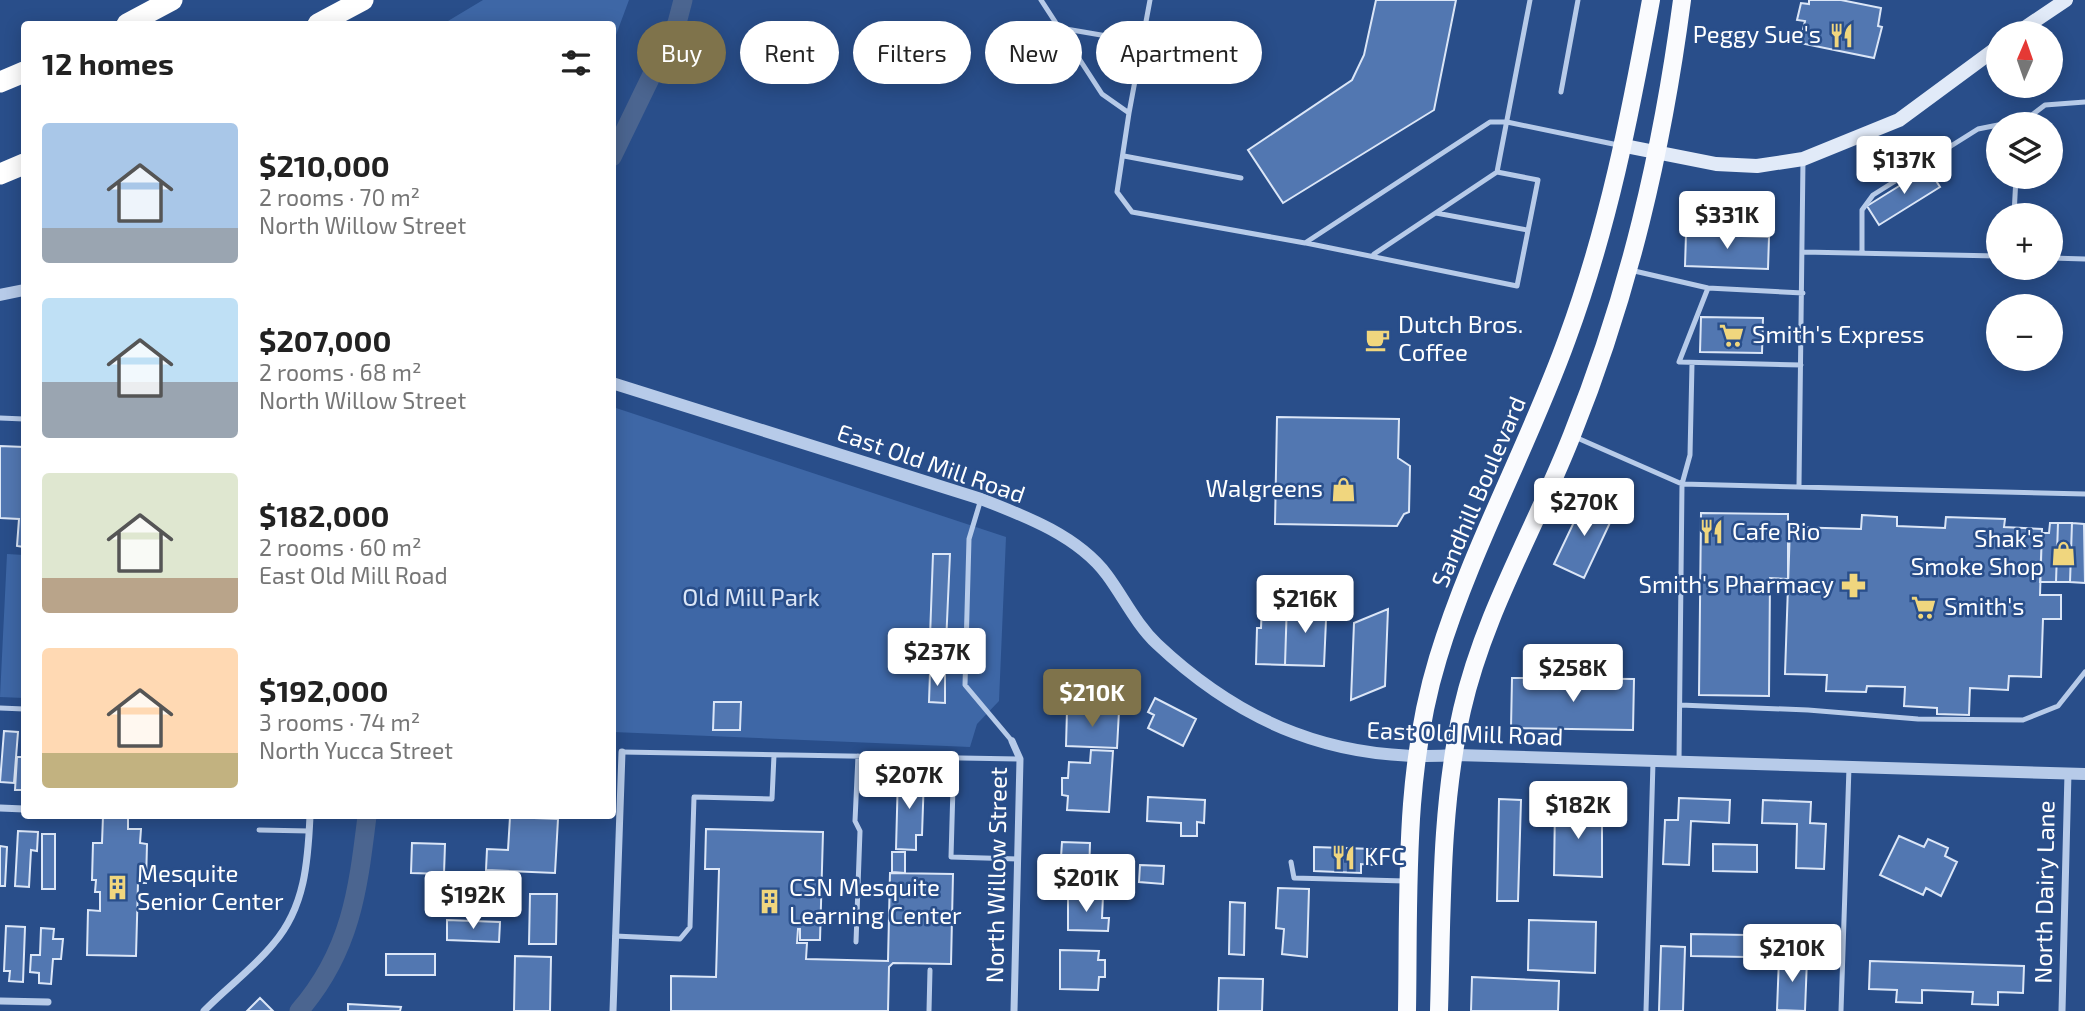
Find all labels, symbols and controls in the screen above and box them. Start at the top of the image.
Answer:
place label: Peggy Sue's [1693,19,1821,48]
chip: Buy [637,21,726,84]
chip: Rent [740,21,839,84]
chip: Filters [853,21,971,84]
chip: New [985,21,1082,84]
chip: Apartment [1096,21,1262,84]
restaurant icon: Peggy Sue's [1827,21,1855,49]
north arrow [1986,21,2063,98]
map controls [1986,21,2063,371]
icon: filters [557,44,595,82]
text: 12 homes [42,45,174,81]
button: layers [1986,112,2063,189]
pin: $137K [1855,136,1953,196]
text: $137K [1872,145,1936,173]
text: $210,000 [259,147,390,183]
icon: home [98,151,182,235]
text: 2 rooms · 70 m² [259,183,420,211]
pin: $331K [1678,191,1776,251]
text: $331K [1695,200,1759,228]
button: + [1986,203,2063,280]
text: North Willow Street [259,211,466,239]
button: − [1986,294,2063,371]
place label: Dutch Bros. Coffee [1398,309,1523,366]
place label: Smith's Express [1752,319,1924,348]
supermarket icon: Smith's Express [1718,321,1746,349]
text: $207,000 [259,322,391,358]
cafe icon: Dutch Bros. Coffee [1364,325,1392,353]
icon: home [98,326,182,410]
text: 2 rooms · 68 m² [259,358,422,386]
text: North Willow Street [259,386,466,414]
street label: Sandhill Boulevard [1424,392,1531,591]
street label: East Old Mill Road [834,417,1029,508]
place label: Walgreens [1206,473,1323,502]
shop icon: Walgreens [1329,475,1357,503]
pin: $270K [1535,478,1633,538]
text: $270K [1550,487,1618,515]
text: $182,000 [259,497,390,533]
icon: home [98,501,182,585]
place label: Cafe Rio [1732,516,1820,545]
restaurant icon: Cafe Rio [1698,518,1726,546]
place label: Shak's Smoke Shop [1911,523,2044,580]
text: 2 rooms · 60 m² [259,533,421,561]
shop icon: Shak's Smoke Shop [2050,539,2078,567]
text: East Old Mill Road [259,561,448,589]
place label: Smith's Pharmacy [1639,569,1834,598]
pharmacy icon: Smith's Pharmacy [1840,571,1868,599]
pin: $216K [1256,576,1354,635]
park label: Old Mill Park [682,582,820,611]
text: $216K [1273,584,1337,612]
place label: Smith's [1944,591,2025,620]
supermarket icon: Smith's [1910,593,1938,621]
pin: $237K [888,628,986,688]
text: $237K [904,637,970,665]
pin: $258K [1524,644,1622,704]
text: $258K [1539,653,1607,681]
pin: $210K [1043,670,1141,729]
text: $192,000 [259,672,389,708]
icon: home [98,676,182,760]
text: $210K [1059,678,1125,706]
text: 3 rooms · 74 m² [259,708,420,736]
street label: East Old Mill Road [1366,715,1564,750]
text: North Yucca Street [259,736,453,764]
pin: $207K [860,752,958,811]
text: $207K [875,760,943,788]
street label: North Willow Street [979,767,1012,983]
pin: $182K [1529,782,1627,841]
text: $182K [1545,790,1611,818]
street label: North Dairy Lane [2027,800,2060,984]
place label: KFC [1364,841,1405,870]
restaurant icon: KFC [1330,843,1358,871]
pin: $201K [1037,855,1135,914]
place label: Mesquite Senior Center [137,858,284,915]
text: $201K [1053,863,1119,891]
pin: $192K [424,872,522,931]
place label: CSN Mesquite Learning Center [789,872,962,929]
building icon: Mesquite Senior Center [103,874,131,902]
text: $192K [441,880,505,908]
building icon: CSN Mesquite Learning Center [755,888,783,916]
pin: $210K [1743,925,1841,984]
text: $210K [1759,933,1825,961]

